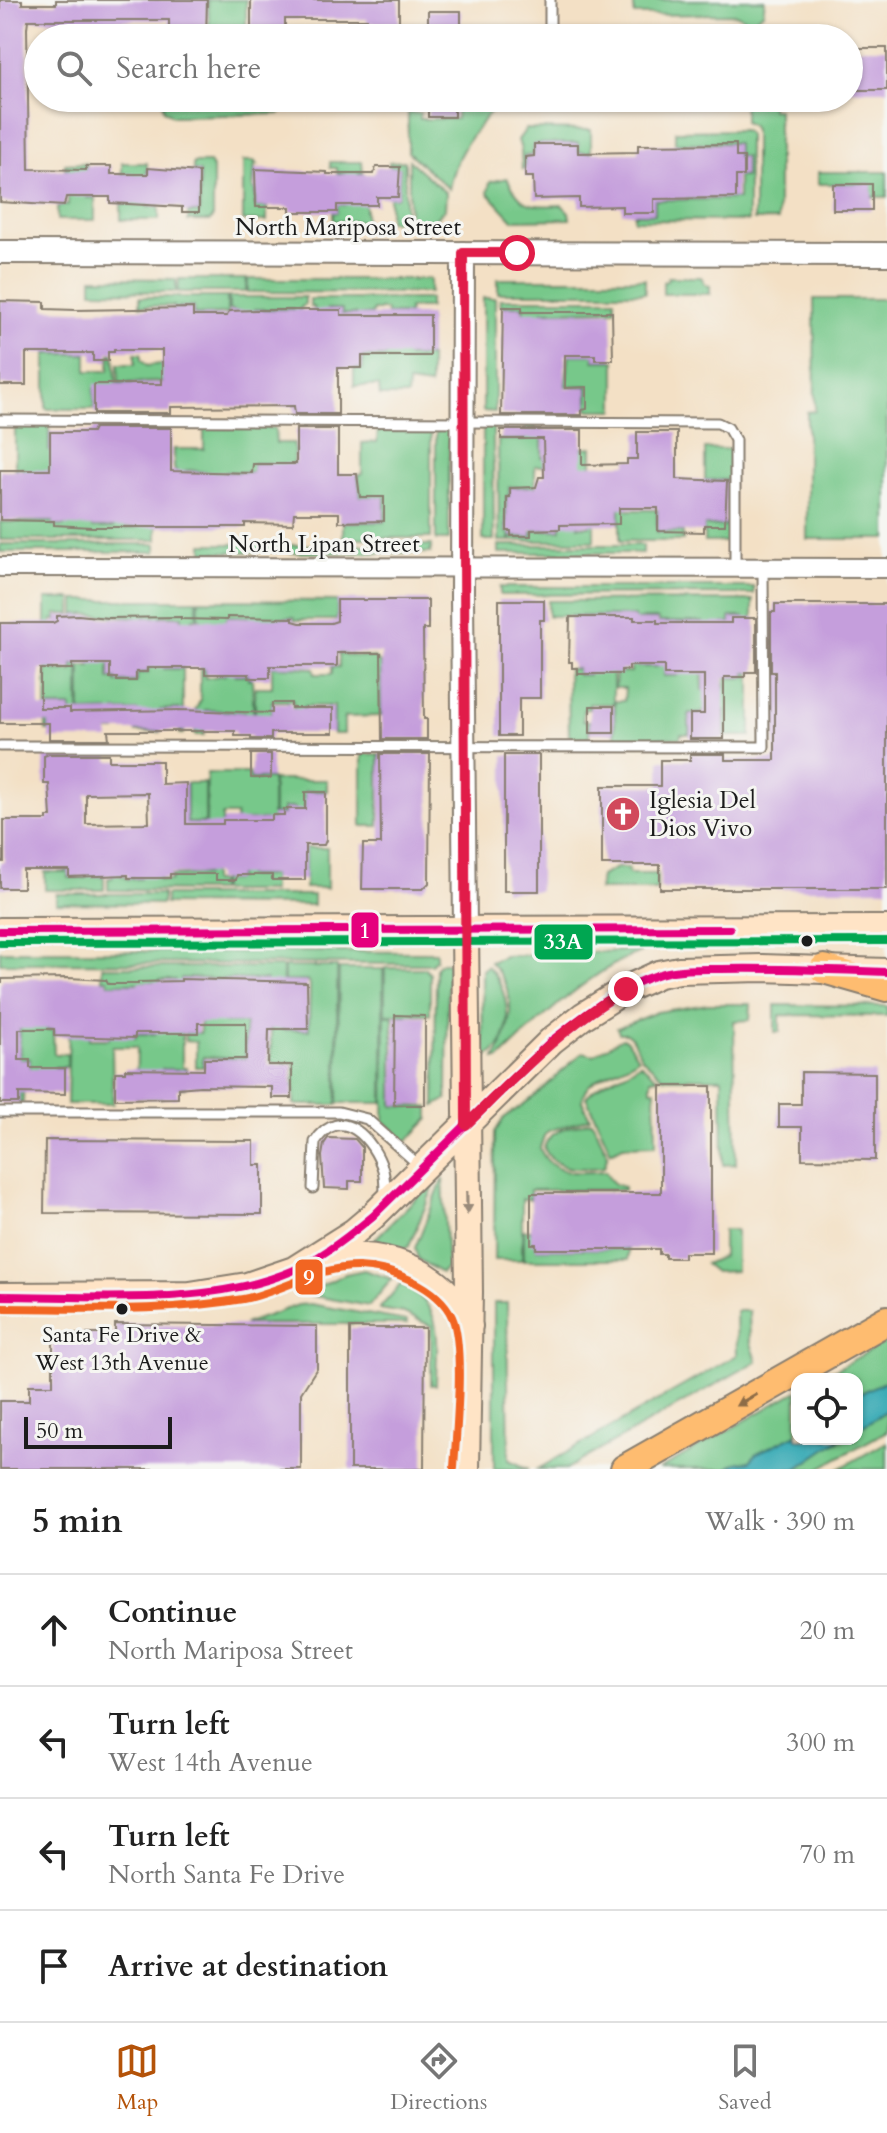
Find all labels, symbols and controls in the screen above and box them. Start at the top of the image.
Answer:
search box [24,24,863,112]
icon: search [52,46,96,90]
text: Search here [116,48,261,89]
street label: North Mariposa Street [235,211,462,244]
route start [499,235,535,271]
street label: North Lipan Street [228,528,420,561]
place label: Iglesia Del Dios Vivo [649,784,756,845]
church icon: Iglesia Del Dios Vivo [604,795,642,833]
line badge: 1 [350,911,380,949]
text: 1 [359,916,371,946]
line badge: 33A [533,923,594,961]
text: 33A [543,927,583,957]
unlabelled marker [799,933,815,949]
route end [608,971,644,1007]
one-way arrow [461,1191,474,1216]
line badge: 9 [294,1258,324,1296]
text: 9 [303,1263,315,1293]
marker: Santa Fe Drive & West 13th Avenue [114,1301,130,1317]
place label: Santa Fe Drive & West 13th Avenue [34,1320,209,1378]
map controls [791,1373,863,1445]
button: locate [791,1373,863,1445]
one-way arrow [735,1393,758,1407]
scale bar [24,1413,172,1449]
text: 50 m [36,1416,83,1446]
text: 5 min [32,1498,123,1544]
text: Walk · 390 m [705,1504,855,1539]
text: Continue [108,1592,237,1633]
icon: ahead [32,1608,76,1652]
text: 20 m [799,1613,855,1648]
text: North Mariposa Street [108,1633,353,1668]
text: Turn left [108,1704,230,1745]
icon: left [32,1720,76,1764]
text: 300 m [786,1725,855,1760]
text: West 14th Avenue [108,1745,313,1780]
text: Turn left [108,1816,230,1857]
icon: left [32,1832,76,1876]
text: 70 m [799,1837,855,1872]
text: North Santa Fe Drive [108,1857,345,1892]
icon: arrive [32,1944,76,1988]
text: Arrive at destination [108,1946,388,1987]
tab: Map [115,2039,159,2117]
tab: Directions [390,2039,487,2117]
tab: Saved [718,2039,772,2117]

